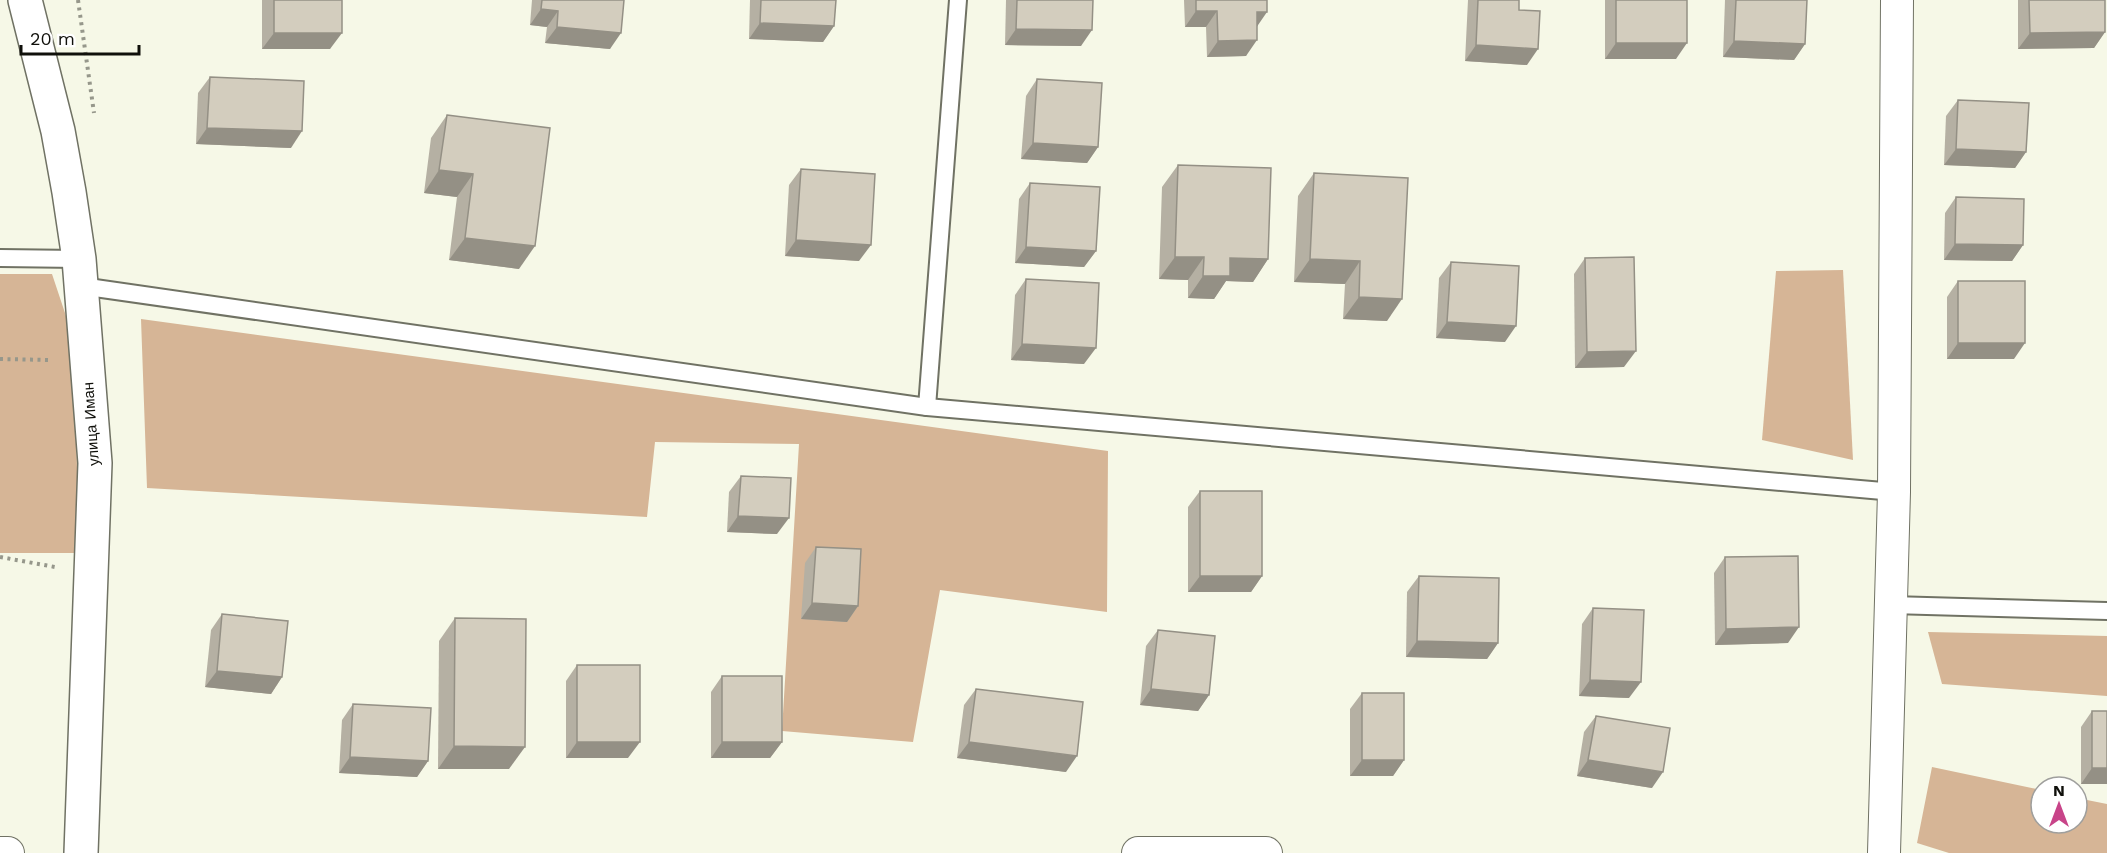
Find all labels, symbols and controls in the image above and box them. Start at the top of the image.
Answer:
scale bar [21,18,140,56]
text: 20 m [30,28,75,49]
street label: улица Иман [79,381,103,467]
north arrow [2029,775,2089,835]
text: N [2053,781,2065,800]

